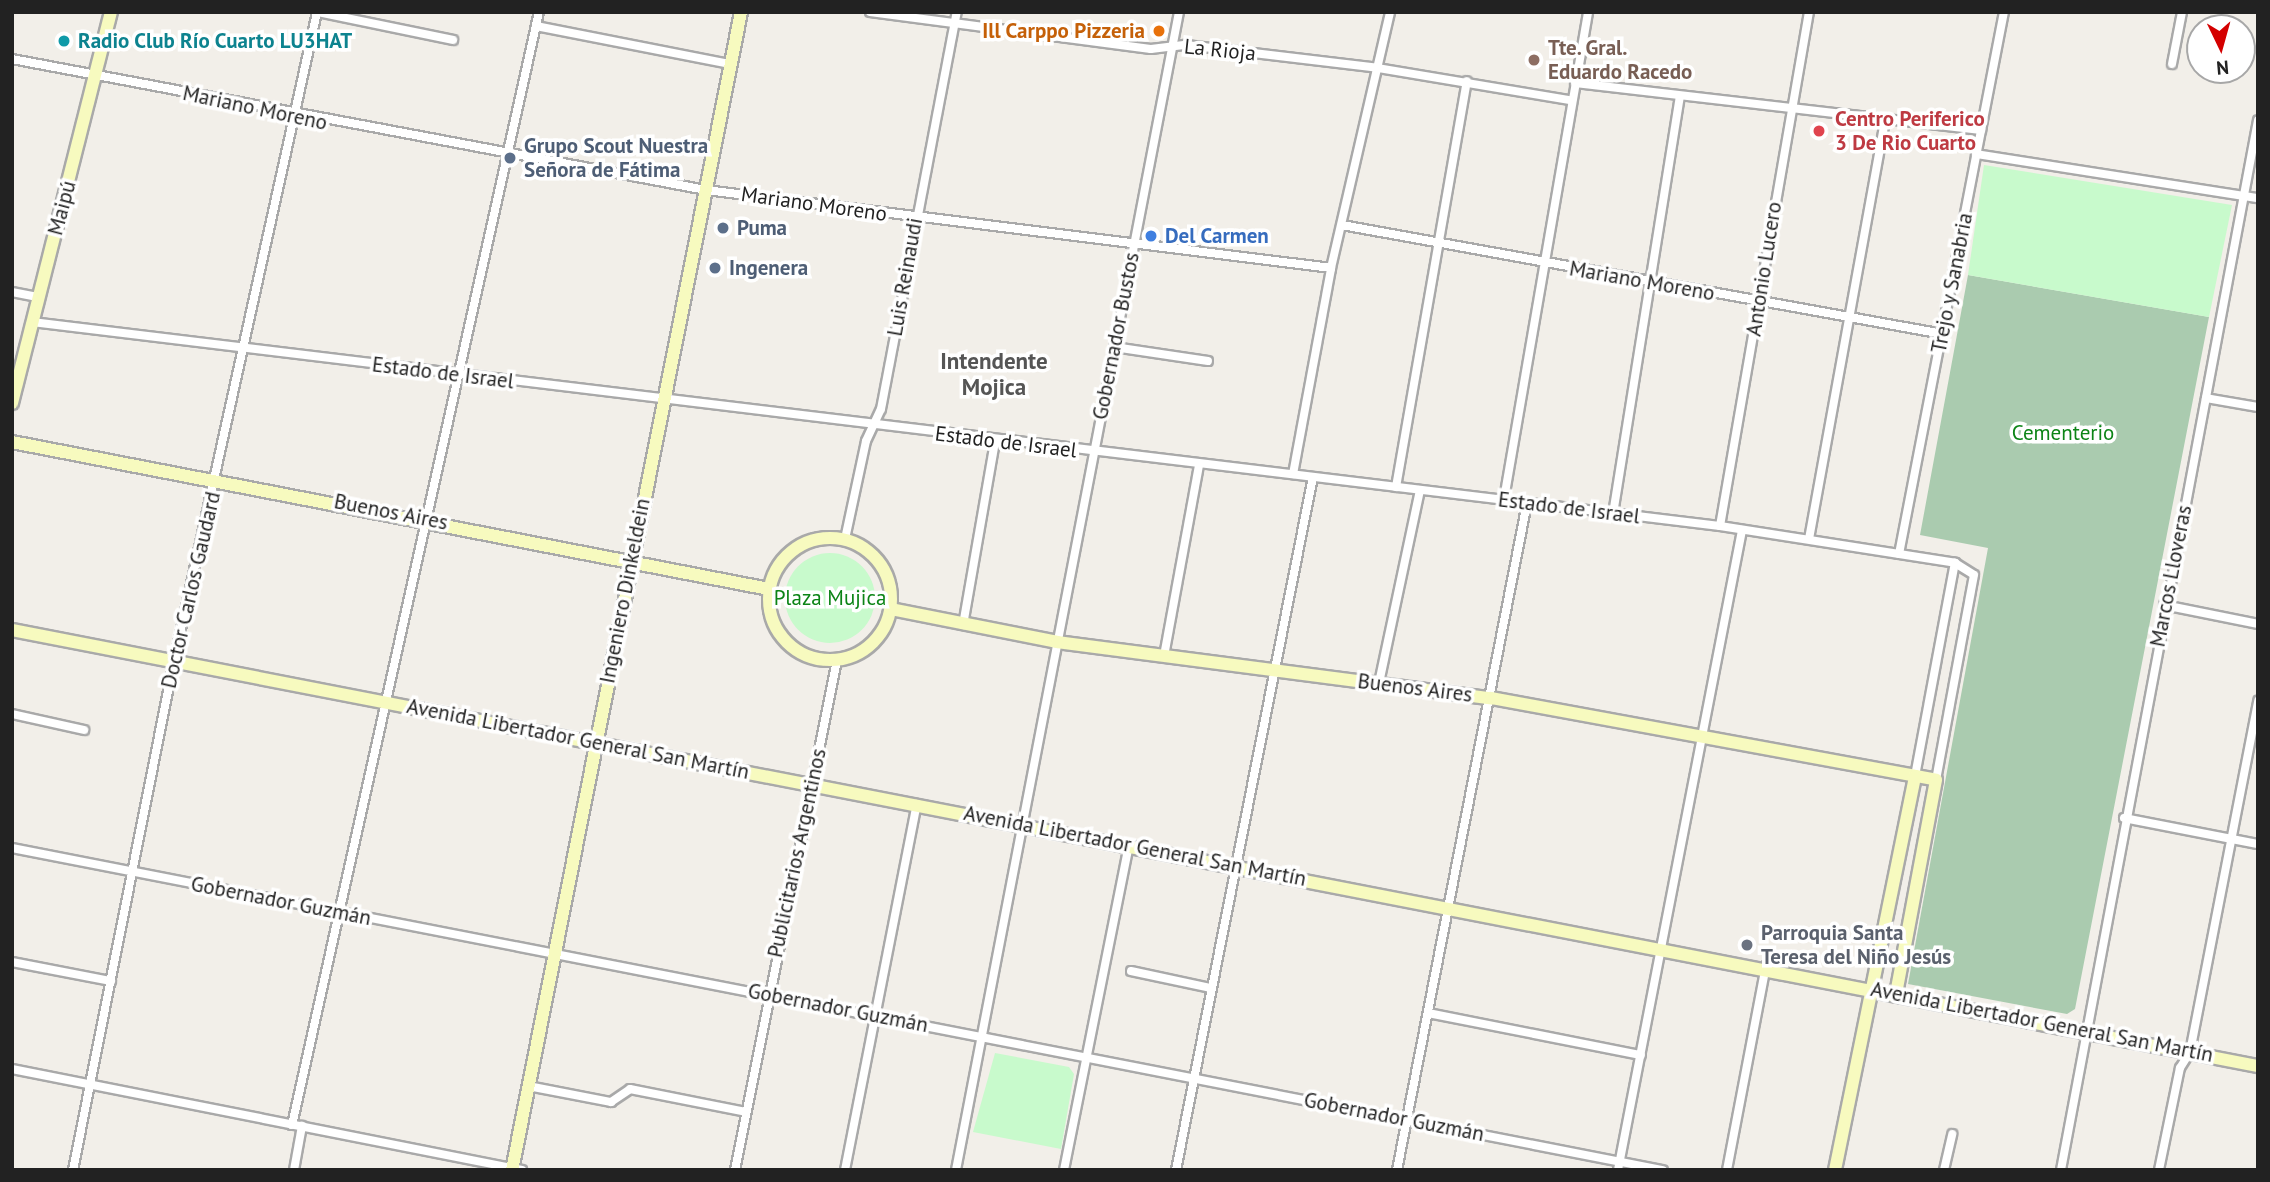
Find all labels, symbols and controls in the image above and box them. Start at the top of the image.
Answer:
north arrow [2186,14,2256,84]
place label: Ill Carppo Pizzeria [982,18,1145,44]
marker: Ill Carppo Pizzeria [1151,23,1167,39]
place label: Radio Club Río Cuarto LU3HAT [78,28,353,54]
marker: Radio Club Río Cuarto LU3HAT [56,33,72,49]
street label: La Rioja [1183,34,1257,66]
place label: Tte. Gral. Eduardo Racedo [1548,35,1692,85]
marker: Tte. Gral. Eduardo Racedo [1526,52,1542,68]
text: N [2215,55,2230,80]
street label: Mariano Moreno [180,80,330,136]
place label: Centro Periferico 3 De Rio Cuarto [1835,106,1985,156]
marker: Centro Periferico 3 De Rio Cuarto [1809,121,1829,141]
place label: Grupo Scout Nuestra Señora de Fátima [524,133,708,183]
marker: Grupo Scout Nuestra Señora de Fátima [502,150,518,166]
street label: Maipú [43,178,81,238]
street label: Mariano Moreno [739,181,889,227]
street label: Antonio Lucero [1741,200,1787,338]
street label: Trejo y Sanabria [1926,210,1978,356]
place label: Puma [737,215,787,241]
street label: Luis Reinaudi [882,216,928,338]
marker: Puma [715,220,731,236]
place label: Del Carmen [1165,223,1269,249]
marker: Del Carmen [1143,228,1159,244]
street label: Gobernador Bustos [1087,250,1145,422]
place label: Ingenera [729,255,808,281]
street label: Mariano Moreno [1567,256,1717,306]
marker: Ingenera [707,260,723,276]
district label: Intendente Mojica [940,347,1048,401]
street label: Estado de Israel [371,352,515,394]
park label: Cementerio [2012,420,2114,446]
street label: Estado de Israel [934,421,1078,463]
street label: Estado de Israel [1497,487,1641,529]
street label: Doctor Carlos Gaudard [156,489,226,691]
street label: Buenos Aires [332,489,450,535]
street label: Ingeniero Dinkeldein [595,496,655,686]
street label: Marcos Lloveras [2145,503,2197,649]
park label: Plaza Mujica [774,585,886,611]
street label: Buenos Aires [1356,668,1474,708]
street label: Avenida Libertador General San Martín [405,693,751,785]
street label: Publicitarios Argentinos [762,746,832,960]
street label: Avenida Libertador General San Martín [962,800,1308,892]
street label: Gobernador Guzmán [189,871,373,931]
place label: Parroquia Santa Teresa del Niño Jesús [1761,920,1951,970]
marker: Parroquia Santa Teresa del Niño Jesús [1739,937,1755,953]
street label: Avenida Libertador General San Martín [1869,976,2215,1068]
street label: Gobernador Guzmán [746,978,930,1038]
street label: Gobernador Guzmán [1302,1087,1486,1147]

